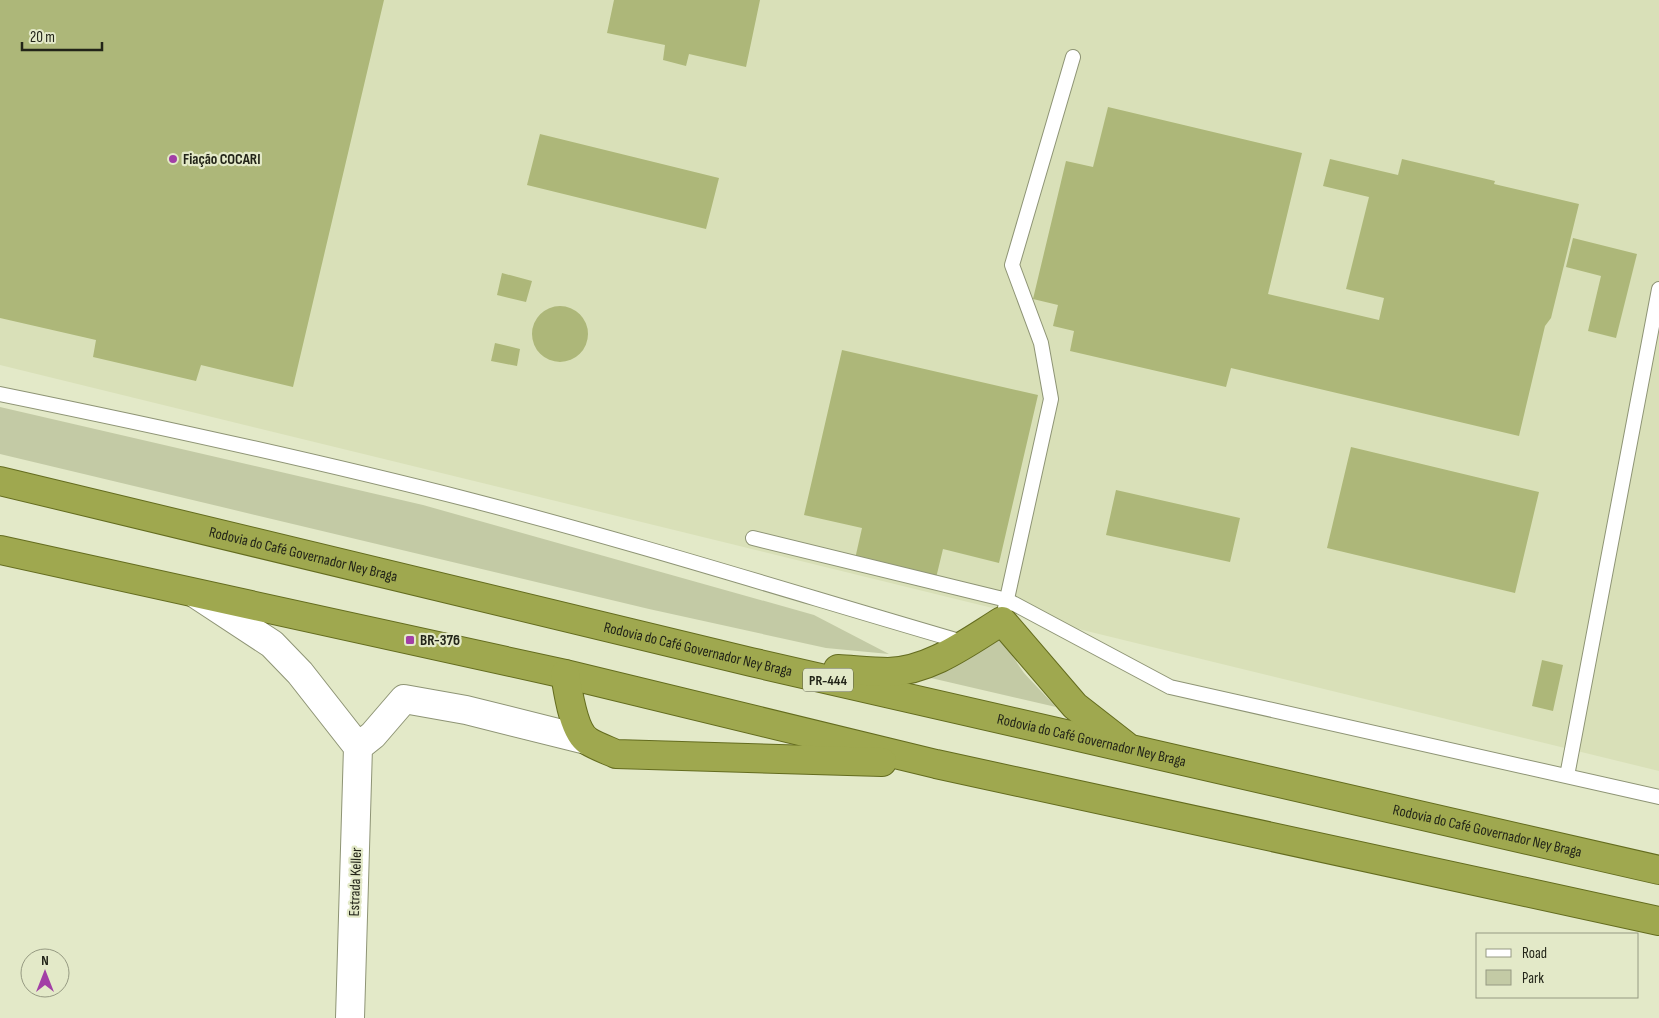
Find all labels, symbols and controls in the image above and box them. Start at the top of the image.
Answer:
scale bar [22,20,102,52]
text: 20 m [30,28,55,47]
place label: Fiação COCARI [183,150,261,169]
marker: Fiação COCARI [167,153,179,165]
street label: Rodovia do Café Governador Ney Braga [207,523,400,587]
street label: Rodovia do Café Governador Ney Braga [602,618,794,681]
place label: BR-376 [420,631,460,650]
marker: BR-376 [404,634,416,646]
road number: PR-444 [803,668,853,692]
street label: Rodovia do Café Governador Ney Braga [995,710,1188,771]
street label: Rodovia do Café Governador Ney Braga [1391,800,1584,862]
street label: Estrada Keller [345,847,366,917]
legend [1476,933,1639,998]
text: Road [1522,944,1547,963]
north arrow [20,948,70,998]
text: N [41,952,49,969]
text: Park [1522,969,1544,988]

